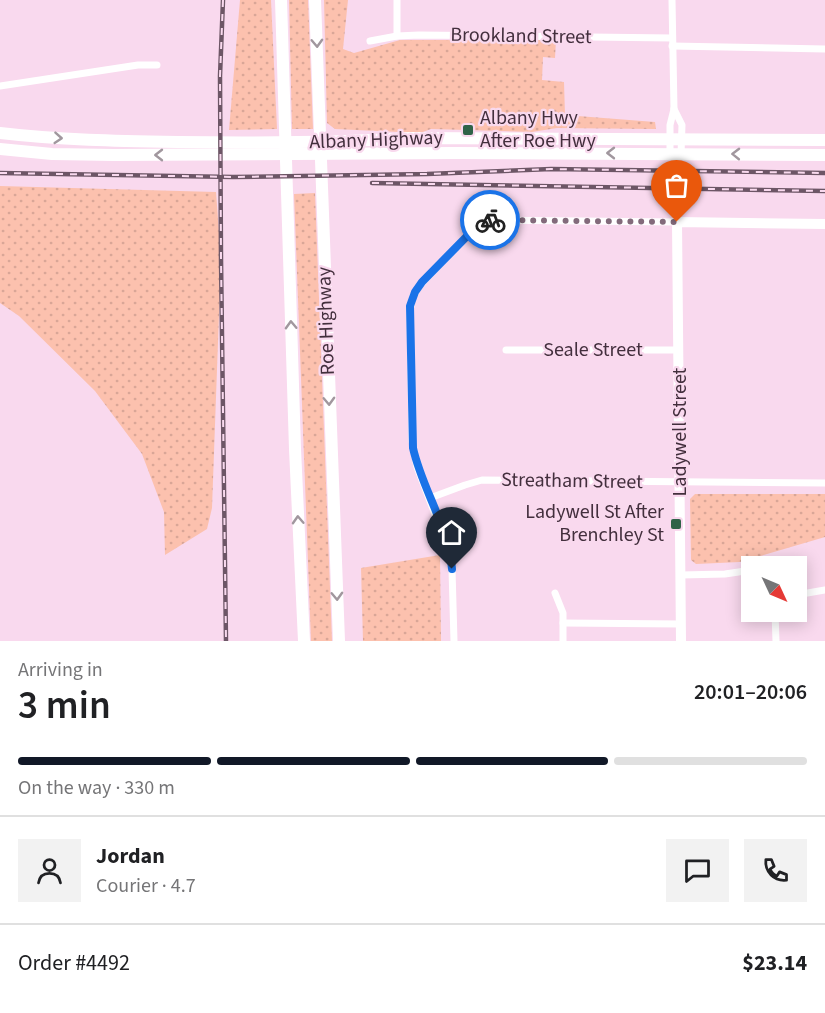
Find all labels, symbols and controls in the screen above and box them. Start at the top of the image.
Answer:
street label: Brookland Street [450,21,592,51]
one-way arrow [310,38,323,47]
place label: Albany Hwy After Roe Hwy [480,104,596,155]
marker: Albany Hwy After Roe Hwy [461,123,475,137]
street label: Albany Highway [309,124,444,156]
one-way arrow [54,132,63,145]
one-way arrow [607,147,616,159]
one-way arrow [732,148,741,161]
one-way arrow [155,149,164,161]
pin [651,160,702,222]
icon: bag [660,169,693,202]
courier [460,190,520,250]
icon: bike [474,204,507,237]
street label: Roe Highway [310,266,342,376]
one-way arrow [285,320,297,329]
street label: Seale Street [543,336,643,364]
street label: Ladywell Street [666,367,694,496]
one-way arrow [323,396,335,405]
street label: Streatham Street [501,466,643,496]
place label: Ladywell St After Brenchley St [525,498,664,549]
pin [426,507,477,569]
one-way arrow [291,515,304,524]
icon: home [435,516,468,549]
marker: Ladywell St After Brenchley St [669,517,683,531]
north arrow [741,556,807,622]
map controls [741,556,807,622]
one-way arrow [330,591,343,600]
text: Arriving in [18,656,103,684]
text: 20:01–20:06 [694,676,807,708]
text: 3 min [18,678,111,734]
text: On the way · 330 m [18,774,175,802]
button: person [18,839,81,902]
button: chat [666,839,729,902]
button: phone [744,839,807,902]
text: Jordan [96,840,165,872]
text: Courier · 4.7 [96,872,196,900]
text: Order #4492 [18,947,130,979]
text: $23.14 [742,947,807,979]

